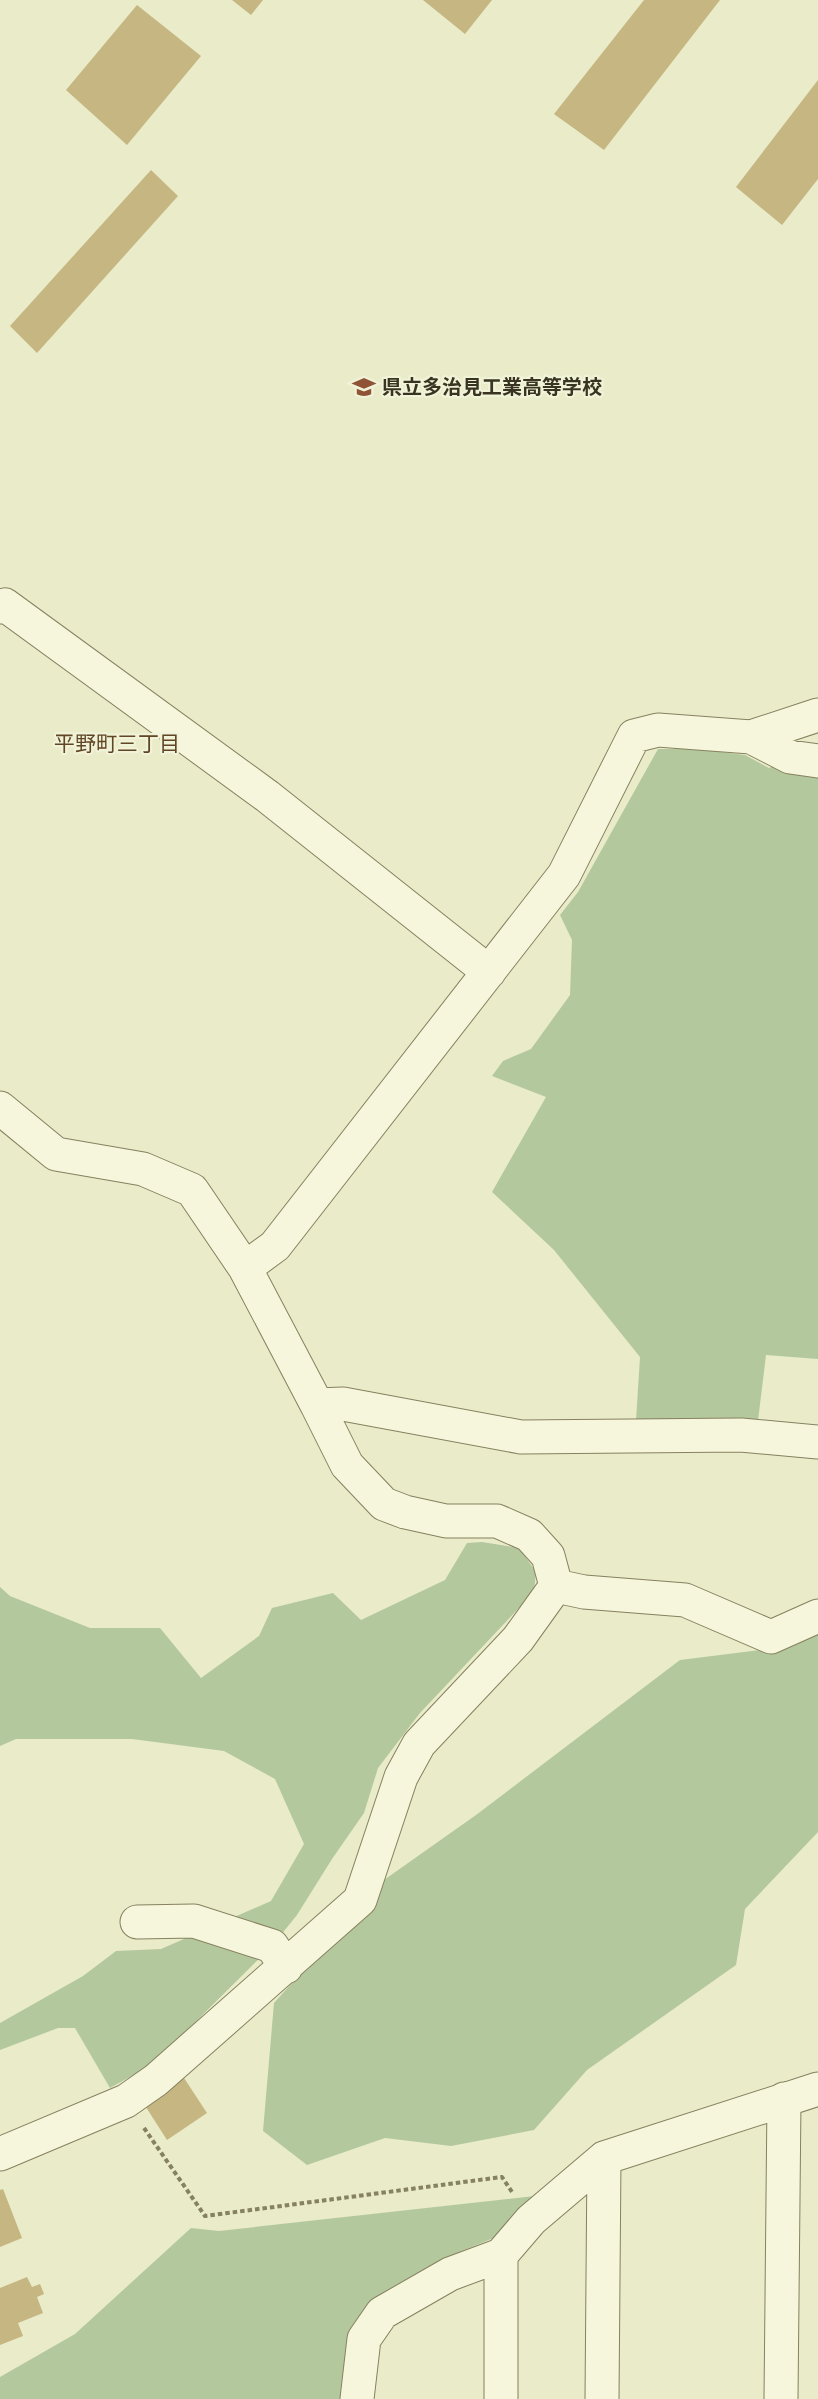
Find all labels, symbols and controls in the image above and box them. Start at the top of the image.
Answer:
school or university icon: 県立多治見工業高等学校 [351,374,377,400]
place label: 県立多治見工業高等学校 [382,375,602,399]
district label: 平野町三丁目 [54,731,180,756]

